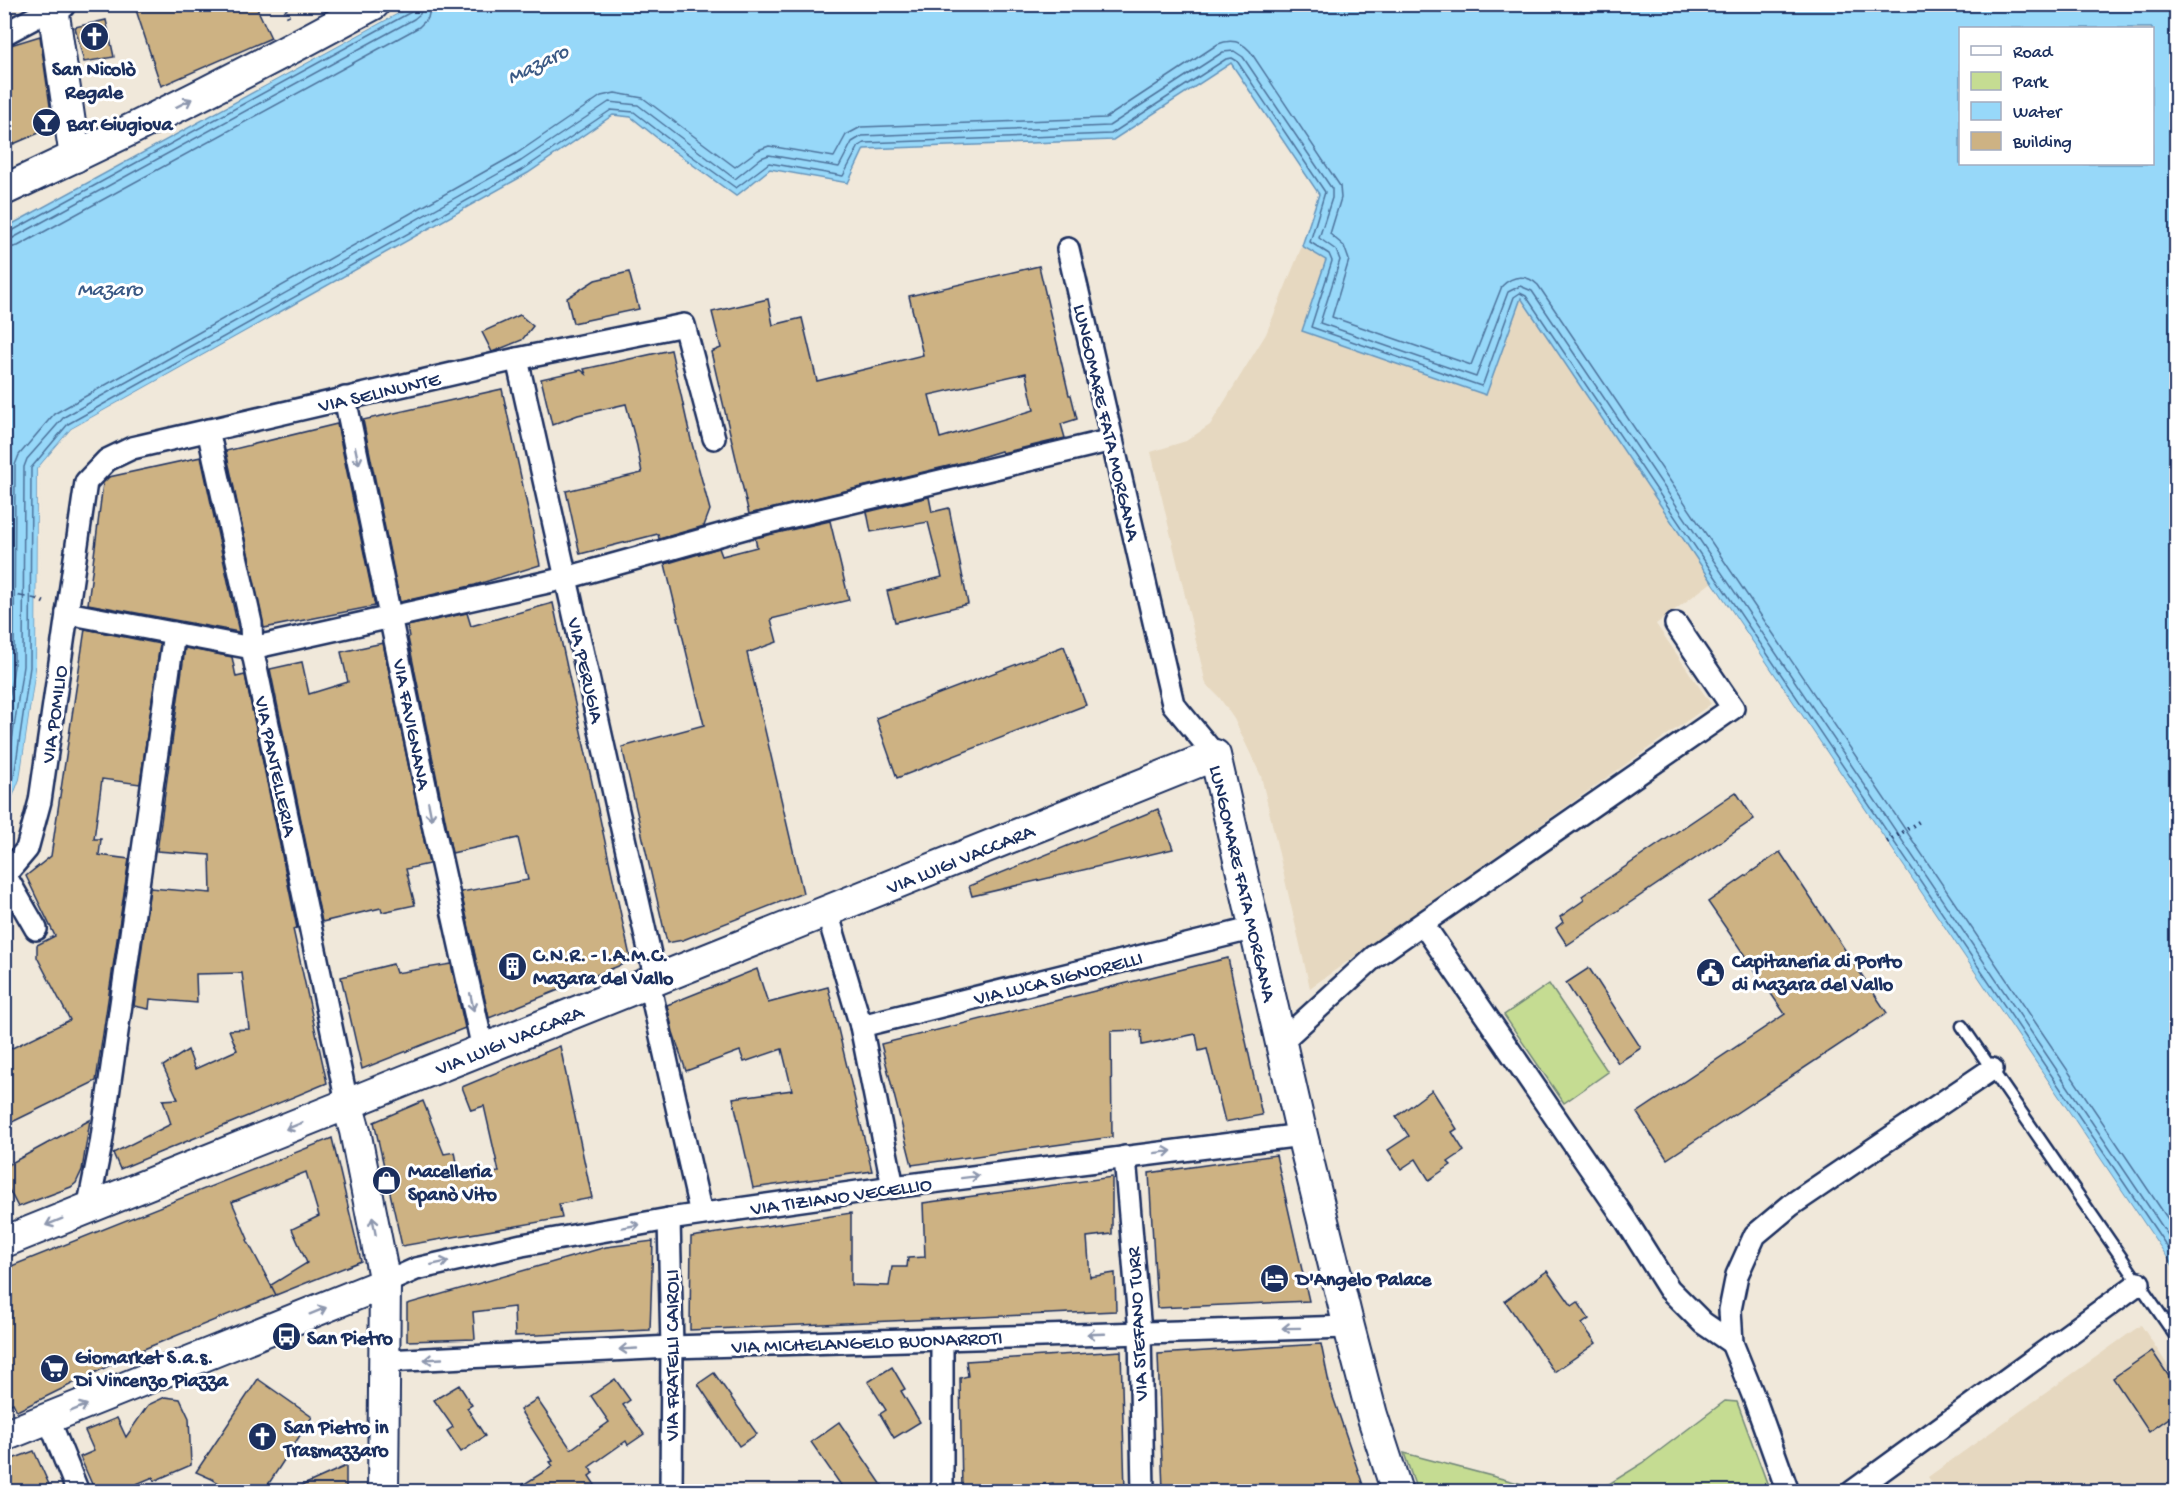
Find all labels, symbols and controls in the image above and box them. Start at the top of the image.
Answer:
church icon: San Nicolò Regale [78,21,110,53]
legend [1959,27,2154,165]
water label: Mazaro [504,40,574,92]
text: Road [2013,43,2054,64]
place label: San Nicolò Regale [52,60,137,106]
text: Park [2012,73,2049,94]
one-way arrow [174,96,192,108]
text: Water [2013,103,2063,124]
bar icon: Bar Giugiova [30,107,62,139]
place label: Bar Giugiova [66,115,173,138]
text: Building [2012,133,2072,154]
water label: Mazaro [77,279,144,304]
street label: LUNGOMARE FATA MORGANA [1066,302,1143,544]
street label: VIA SELINUNTE [316,369,444,420]
one-way arrow [352,446,364,465]
street label: VIA PERUGIA [560,615,607,727]
street label: VIA FAVIGNANA [385,656,434,793]
street label: VIA POMILIO [38,664,75,766]
street label: VIA PANTELLERIA [247,694,300,840]
street label: LUNGOMARE FATA MORGANA [1202,763,1279,1005]
one-way arrow [425,801,436,821]
street label: VIA LUIGI VACCARA [883,821,1039,902]
place label: C.N.R. - I.A.M.C. Mazara del Vallo [532,946,674,992]
street label: VIA LUCA SIGNORELLI [971,948,1146,1013]
building icon: C.N.R. - I.A.M.C. Mazara del Vallo [496,950,528,982]
place label: Capitaneria di Porto di Mazara del Vallo [1731,952,1903,998]
public building icon: Capitaneria di Porto di Mazara del Vallo [1695,956,1727,988]
one-way arrow [467,991,478,1011]
street label: VIA LUIGI VACCARA [432,1002,588,1083]
one-way arrow [285,1121,303,1132]
one-way arrow [1153,1146,1172,1157]
place label: Macelleria Spanò Vito [408,1162,497,1208]
shop icon: Macelleria Spanò Vito [371,1165,403,1197]
one-way arrow [959,1171,979,1182]
street label: VIA TIZIANO VECELLIO [748,1174,934,1223]
one-way arrow [45,1217,64,1228]
one-way arrow [368,1217,379,1236]
one-way arrow [621,1220,640,1231]
street label: VIA STEFANO TURR [1124,1245,1155,1402]
one-way arrow [430,1257,449,1269]
hotel icon: D'Angelo Palace [1259,1262,1291,1294]
street label: VIA FRATELLI CAIROLI [663,1269,686,1442]
place label: D'Angelo Palace [1294,1270,1432,1293]
one-way arrow [308,1305,326,1316]
bus stop icon: San Pietro [270,1321,302,1353]
one-way arrow [1281,1323,1301,1334]
street label: VIA MICHELANGELO BUONARROTI [730,1328,1003,1361]
one-way arrow [1086,1328,1106,1339]
place label: San Pietro [307,1329,394,1352]
one-way arrow [619,1343,639,1354]
place label: Giomarket S.a.s. Di Vincenzo Piazza [73,1348,229,1394]
supermarket icon: Giomarket S.a.s. Di Vincenzo Piazza [38,1352,70,1384]
one-way arrow [424,1353,444,1364]
one-way arrow [69,1402,87,1413]
place label: San Pietro in Trasmazzaro [282,1418,389,1464]
church icon: San Pietro in Trasmazzaro [247,1421,279,1453]

